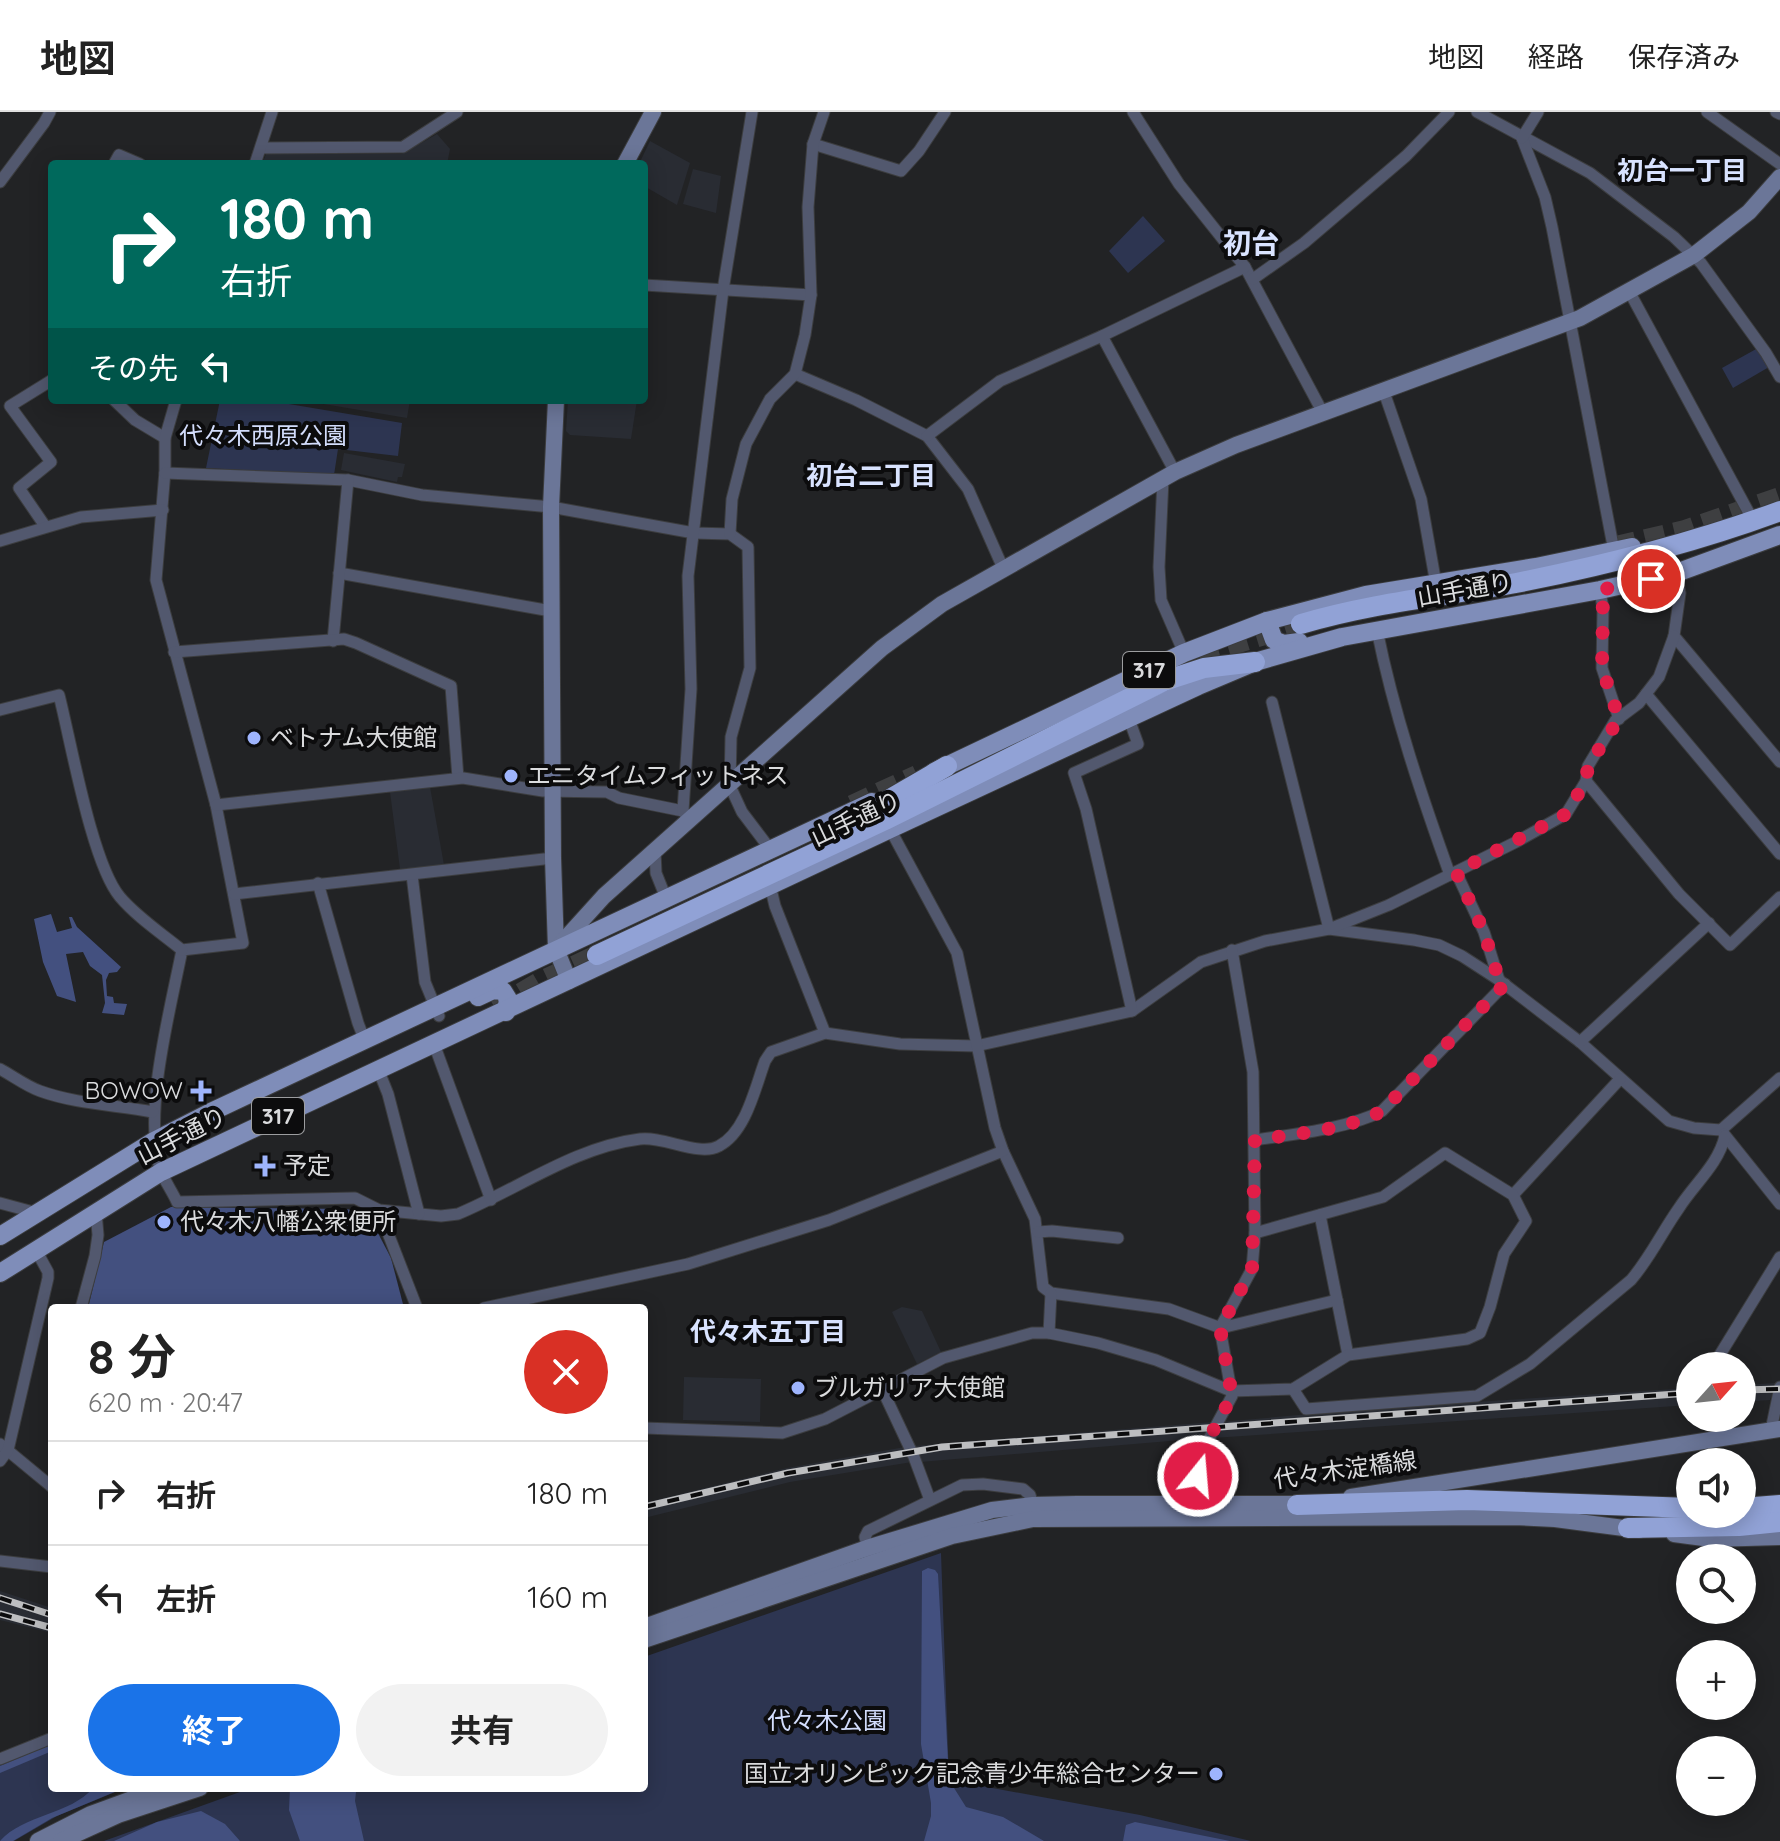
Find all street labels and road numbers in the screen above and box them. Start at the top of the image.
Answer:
street label: 山手通り [1415,566,1515,612]
road number: 317 [1123,652,1175,688]
street label: 山手通り [806,784,905,852]
road number: 317 [252,1098,304,1134]
street label: 山手通り [132,1100,231,1170]
street label: 代々木淀橋線 [1271,1444,1418,1494]

